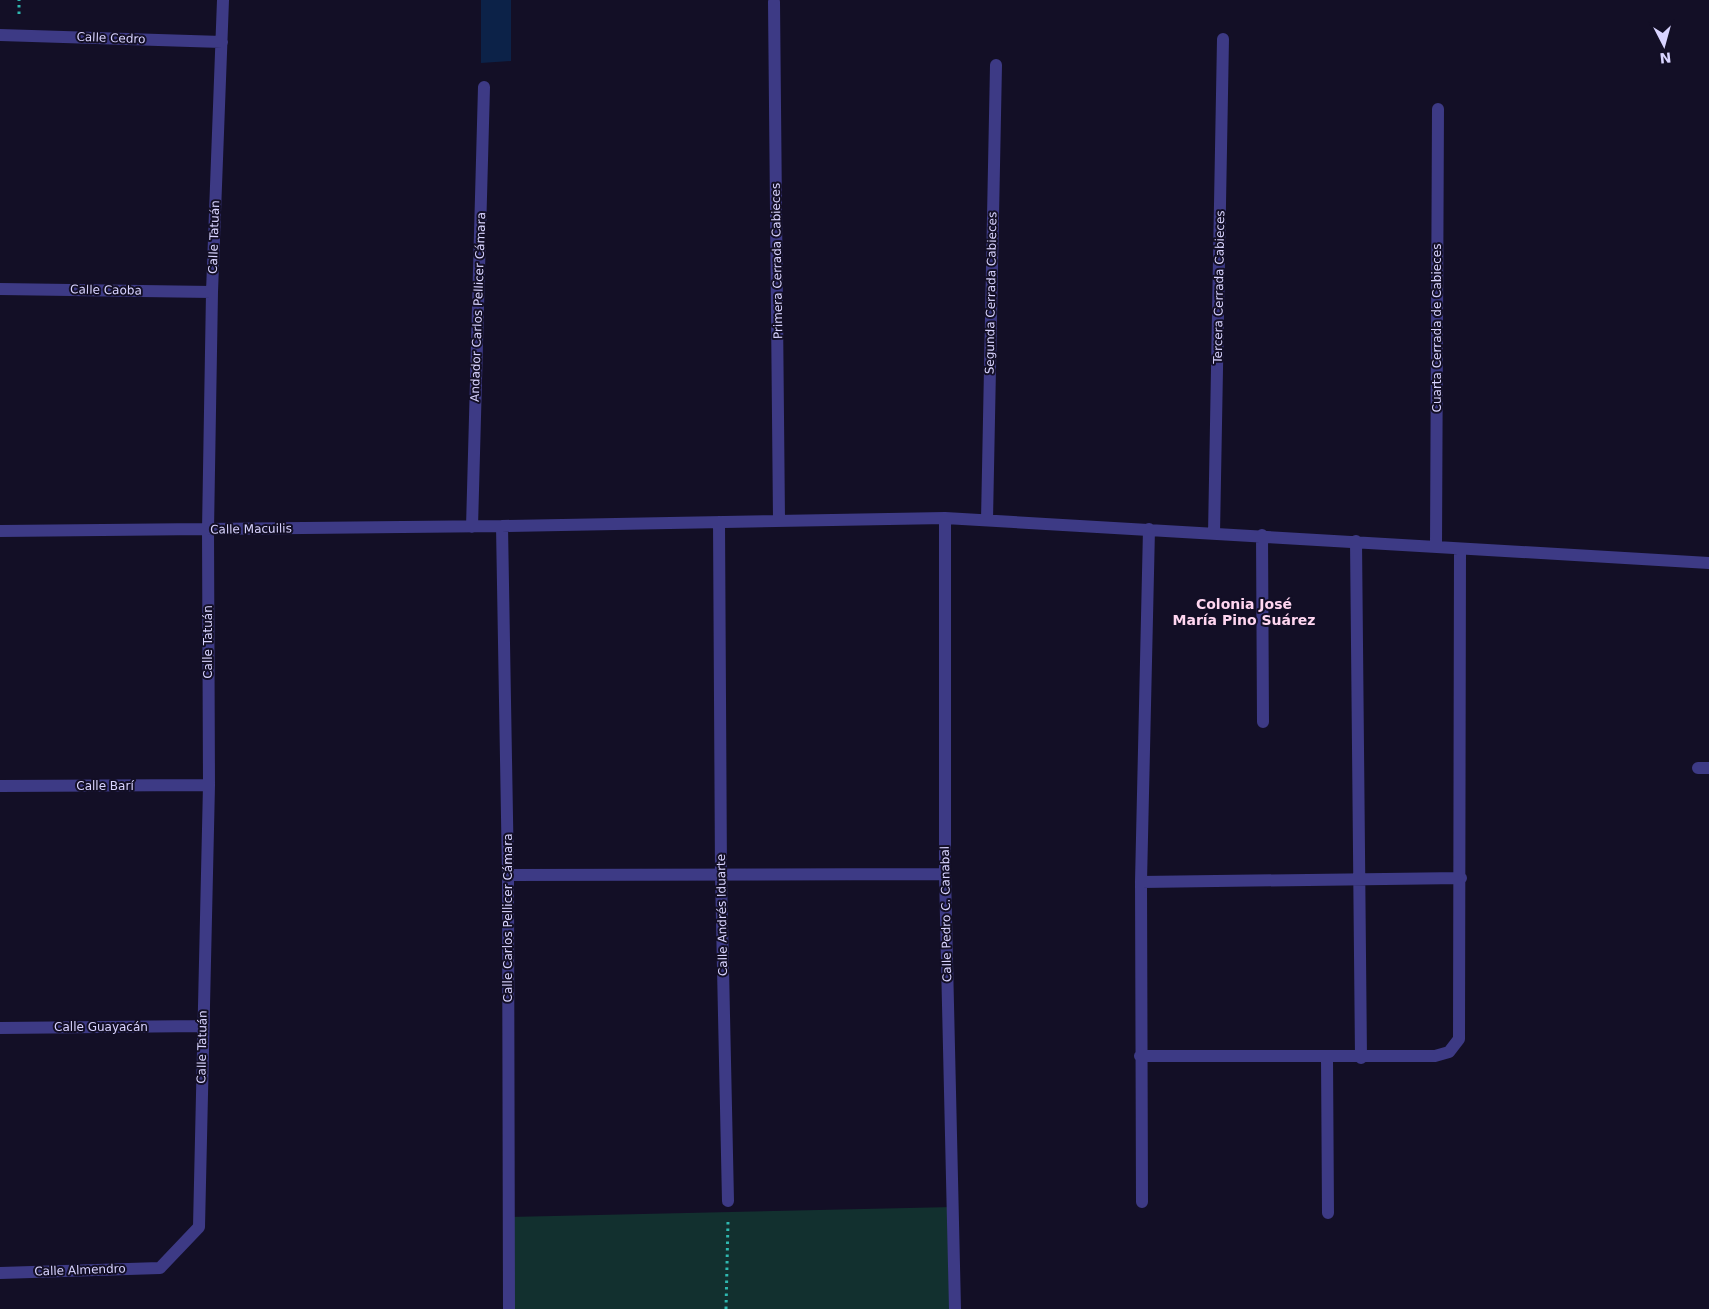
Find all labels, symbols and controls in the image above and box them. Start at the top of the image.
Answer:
north arrow [1639,20,1689,70]
street label: Calle Cedro [76,30,146,46]
text: N [1659,49,1672,66]
street label: Primera Cerrada Cabieces [769,183,785,339]
street label: Calle Tatuán [206,200,222,274]
street label: Tercera Cerrada Cabieces [1211,210,1227,365]
street label: Andador Carlos Pellicer Cámara [468,212,488,402]
street label: Segunda Cerrada Cabieces [983,212,999,374]
street label: Cuarta Cerrada de Cabieces [1430,244,1444,412]
street label: Calle Caoba [70,282,142,298]
street label: Calle Macuilis [210,521,292,537]
district label: Colonia José María Pino Suárez [1173,596,1315,628]
street label: Calle Tatuán [201,605,215,679]
street label: Calle Barí [76,779,134,793]
street label: Calle Carlos Pellicer Cámara [501,834,515,1003]
street label: Calle Pedro C. Canabal [938,846,954,982]
street label: Calle Andrés Iduarte [714,854,730,976]
street label: Calle Tatuán [194,1010,210,1084]
street label: Calle Guayacán [54,1020,148,1034]
street label: Calle Almendro [34,1261,126,1279]

